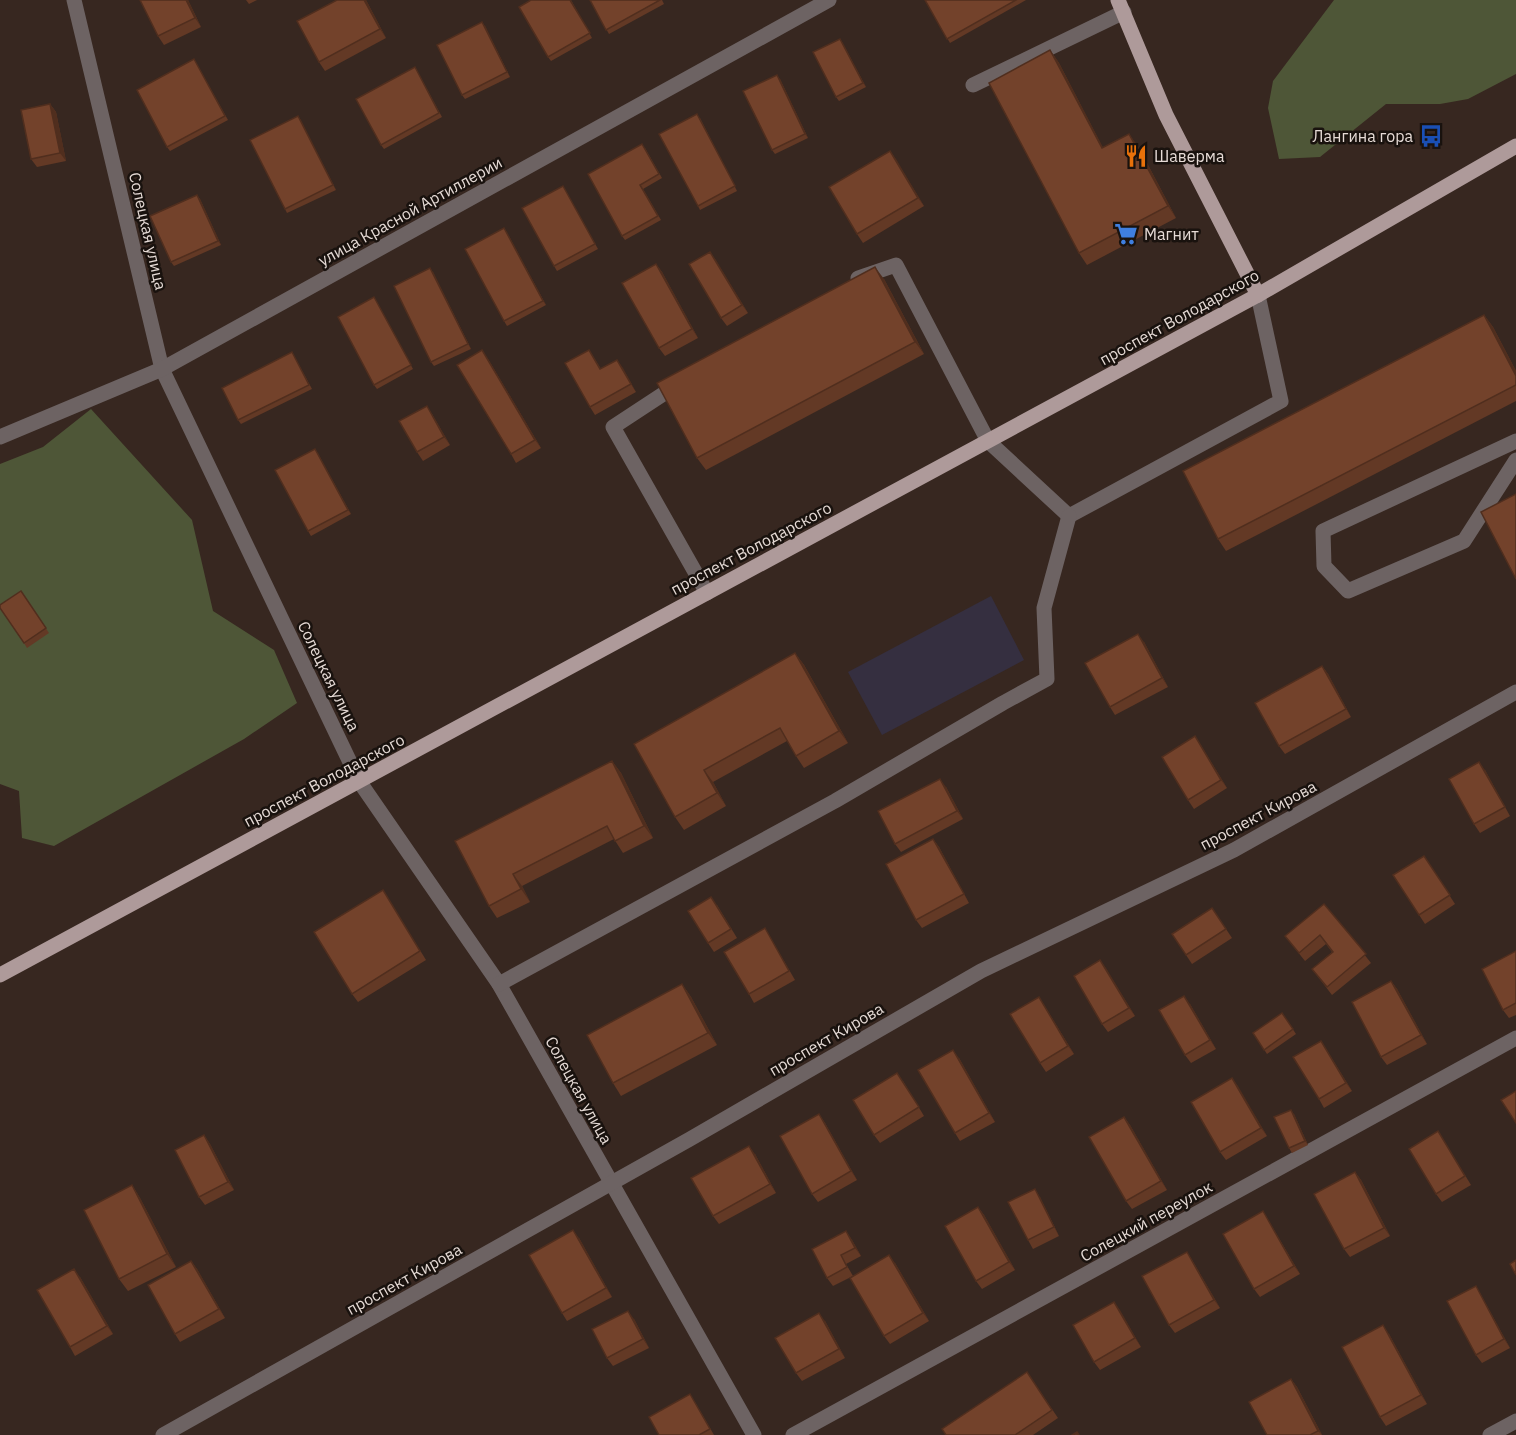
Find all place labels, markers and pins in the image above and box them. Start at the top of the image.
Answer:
bus stop icon: Лангина гора [1418,123,1444,149]
place label: Лангина гора [1313,126,1413,146]
restaurant icon: Шаверма [1123,143,1149,169]
place label: Шаверма [1154,146,1225,166]
supermarket icon: Магнит [1113,221,1139,247]
place label: Магнит [1144,224,1199,244]

